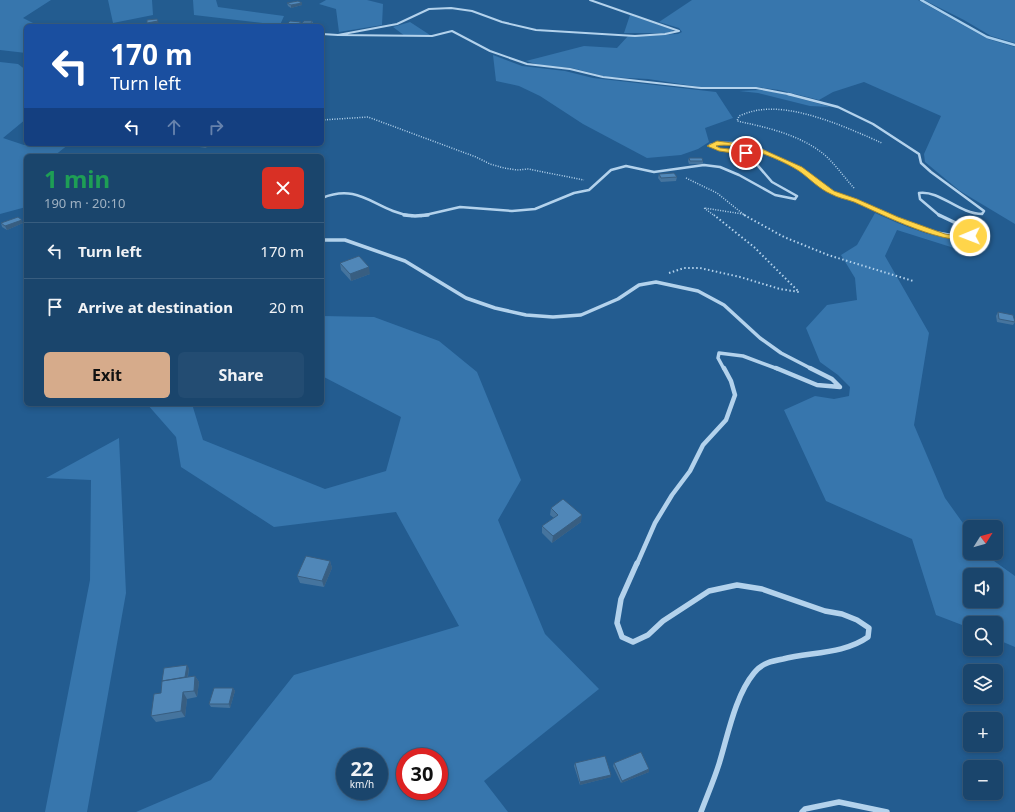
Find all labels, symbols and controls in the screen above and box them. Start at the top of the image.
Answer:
text: 170 m [110,35,193,73]
icon: left [44,40,96,92]
text: Turn left [110,71,181,95]
icon: left [121,116,143,138]
icon: ahead [163,116,185,138]
icon: right [205,116,227,138]
pin [729,136,763,170]
icon: arrive [735,142,757,164]
text: 1 min [44,162,110,195]
button: close [262,167,304,209]
text: 190 m · 20:10 [44,194,125,212]
position arrow [949,215,991,257]
icon: left [44,240,66,262]
text: Turn left [78,241,142,261]
text: 170 m [260,241,304,261]
icon: arrive [44,296,66,318]
text: Arrive at destination [78,297,233,317]
text: 20 m [269,297,304,317]
button: Exit [44,352,170,398]
button: Share [178,352,304,398]
north arrow [963,520,1003,560]
map controls [963,520,1003,800]
button: sound [963,568,1003,608]
button: search [963,616,1003,656]
button: layers [963,664,1003,704]
button: + [963,712,1003,752]
speed limit sign: 30 [396,748,448,800]
text: 22 [351,755,373,782]
button: − [963,760,1003,800]
text: km/h [350,777,374,791]

